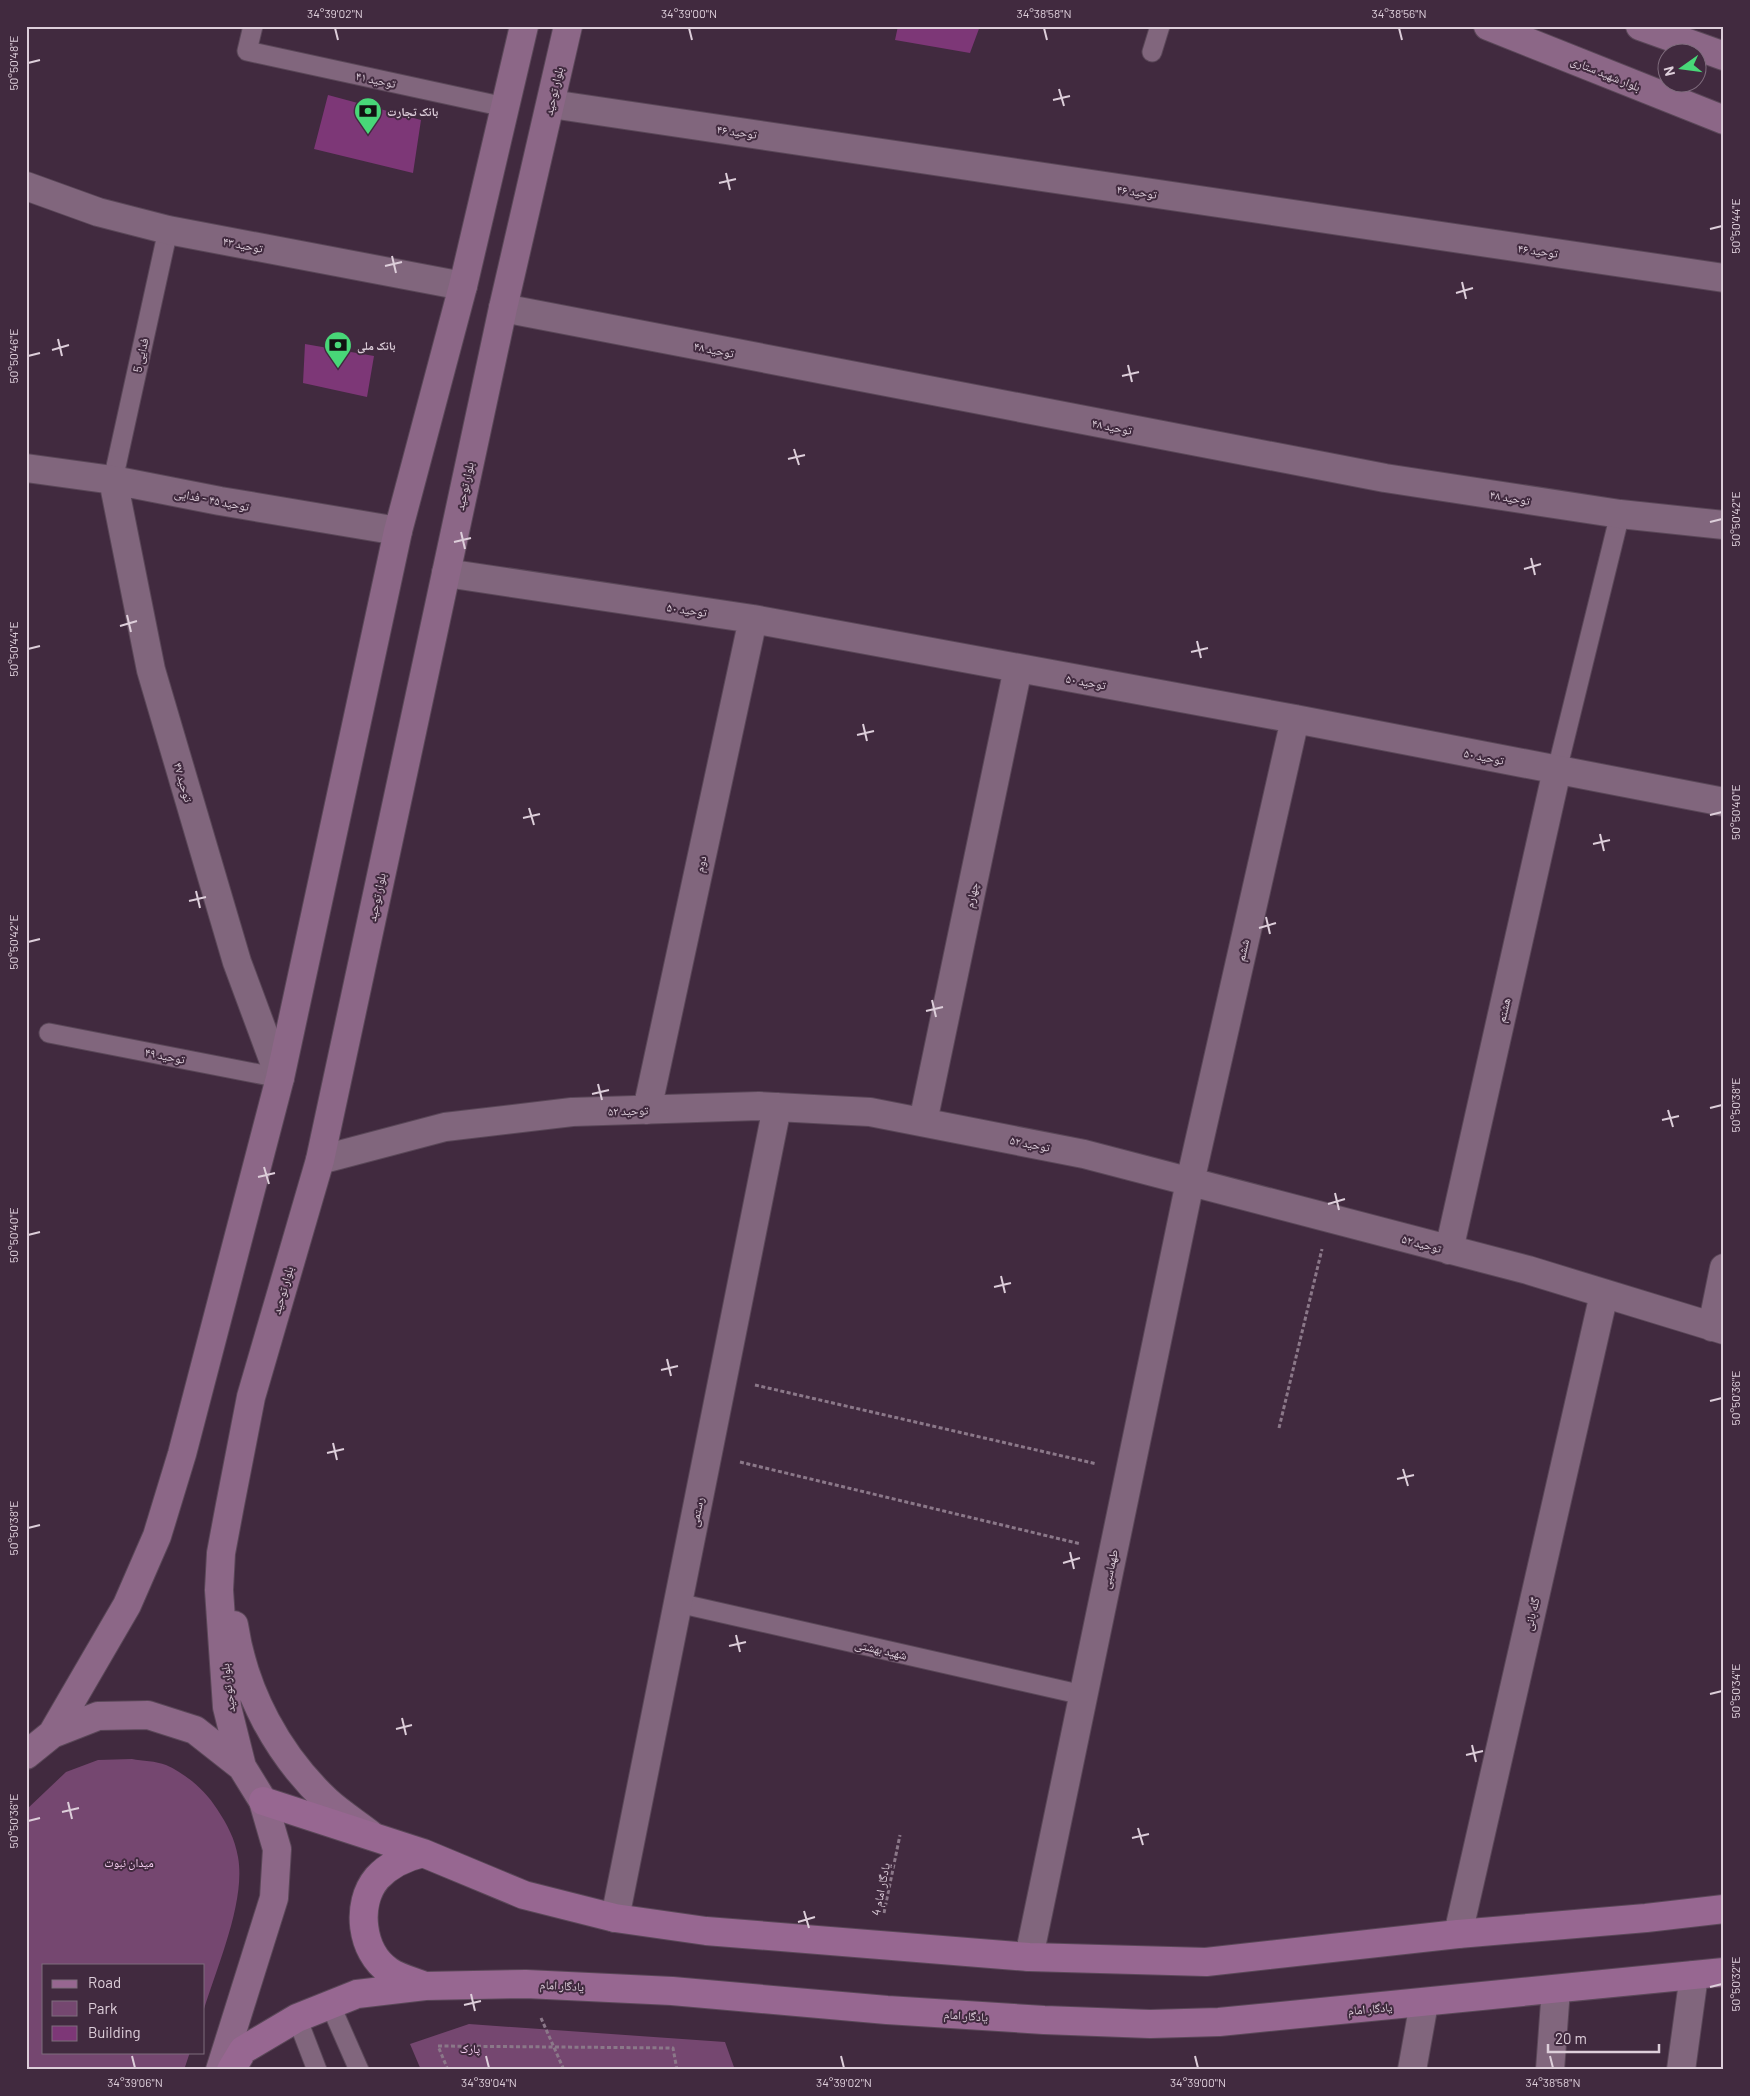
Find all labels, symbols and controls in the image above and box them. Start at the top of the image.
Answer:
text: 34°39'02"N [307,6,363,20]
text: 34°39'00"N [661,6,717,20]
text: 34°38'58"N [1016,6,1072,20]
text: 34°38'56"N [1372,6,1427,20]
text: 50°50'48"E [6,35,20,91]
north arrow [1658,42,1708,92]
street label: بلوار شهید ستاری [1569,53,1643,95]
street label: بلوار توحید [541,65,567,117]
text: N [1660,65,1678,78]
street label: توحید ۴۱ [354,68,398,91]
bank icon: بانک تجارت [353,96,383,135]
place label: بانک تجارت [387,104,438,119]
street label: توحید ۴۶ [716,121,759,142]
street label: توحید ۴۶ [1116,181,1159,202]
text: 50°50'44"E [1728,198,1742,254]
street label: توحید ۴۳ [222,233,265,256]
street label: توحید ۴۶ [1517,240,1560,261]
text: 50°50'46"E [6,328,20,384]
bank icon: بانک ملی [323,330,353,369]
street label: فدایی 5 [130,337,152,374]
place label: بانک ملی [357,338,396,354]
street label: توحید ۴۸ [693,338,736,361]
street label: توحید ۴۸ [1091,415,1134,438]
street label: بلوار توحید [452,461,477,512]
street label: توحید ۴۵ - فدایی [173,485,251,514]
street label: توحید ۴۸ [1489,487,1532,508]
text: 50°50'42"E [1728,491,1742,547]
street label: توحید ۵۰ [666,599,709,620]
text: 50°50'44"E [6,621,20,677]
street label: توحید ۵۰ [1065,671,1108,693]
street label: توحید ۵۰ [1463,745,1506,768]
street label: توحید ۴۷ [171,761,196,804]
text: 50°50'40"E [1728,784,1742,840]
street label: دوم [691,854,711,874]
street label: بلوار توحید [364,872,389,923]
street label: چهارم [961,881,983,909]
text: 50°50'42"E [6,914,20,970]
street label: ششم [1233,938,1253,963]
street label: هشتم [1493,996,1515,1024]
street label: توحید ۴۹ [144,1044,187,1067]
text: 50°50'38"E [1728,1078,1742,1132]
street label: توحید ۵۲ [607,1102,649,1119]
street label: توحید ۵۲ [1009,1132,1052,1155]
text: 50°50'40"E [6,1207,20,1263]
street label: توحید ۵۲ [1400,1231,1444,1256]
street label: بلوار توحید [269,1264,297,1316]
text: 50°50'36"E [1728,1371,1742,1425]
street label: رستمی [686,1496,707,1528]
text: 50°50'38"E [6,1501,20,1555]
street label: طهماسبی [1098,1548,1121,1590]
street label: گله بانی [1520,1596,1543,1632]
street label: شهید بهشتی [853,1636,909,1663]
street label: بلوار توحید [217,1663,238,1713]
text: 50°50'34"E [1728,1663,1742,1719]
text: 50°50'36"E [6,1794,20,1848]
park label: میدان نبوت [104,1855,154,1870]
street label: یادگار امام 4 [868,1861,894,1917]
text: 50°50'32"E [1728,1956,1742,2012]
legend [42,1964,205,2054]
text: Road [88,1973,121,1991]
street label: یادگار امام [539,1977,585,1995]
text: Park [88,1999,118,2017]
street label: یادگار امام [1347,1999,1393,2019]
street label: یادگار امام [943,2006,989,2026]
scale bar [1548,2021,1659,2053]
text: Building [88,2023,141,2041]
text: 20 m [1555,2029,1587,2047]
park label: پارک [460,2041,481,2056]
text: 34°39'06"N [107,2075,163,2089]
text: 34°39'04"N [461,2075,517,2089]
text: 34°39'02"N [816,2075,872,2089]
text: 34°39'00"N [1170,2075,1226,2089]
text: 34°38'58"N [1525,2075,1581,2089]

